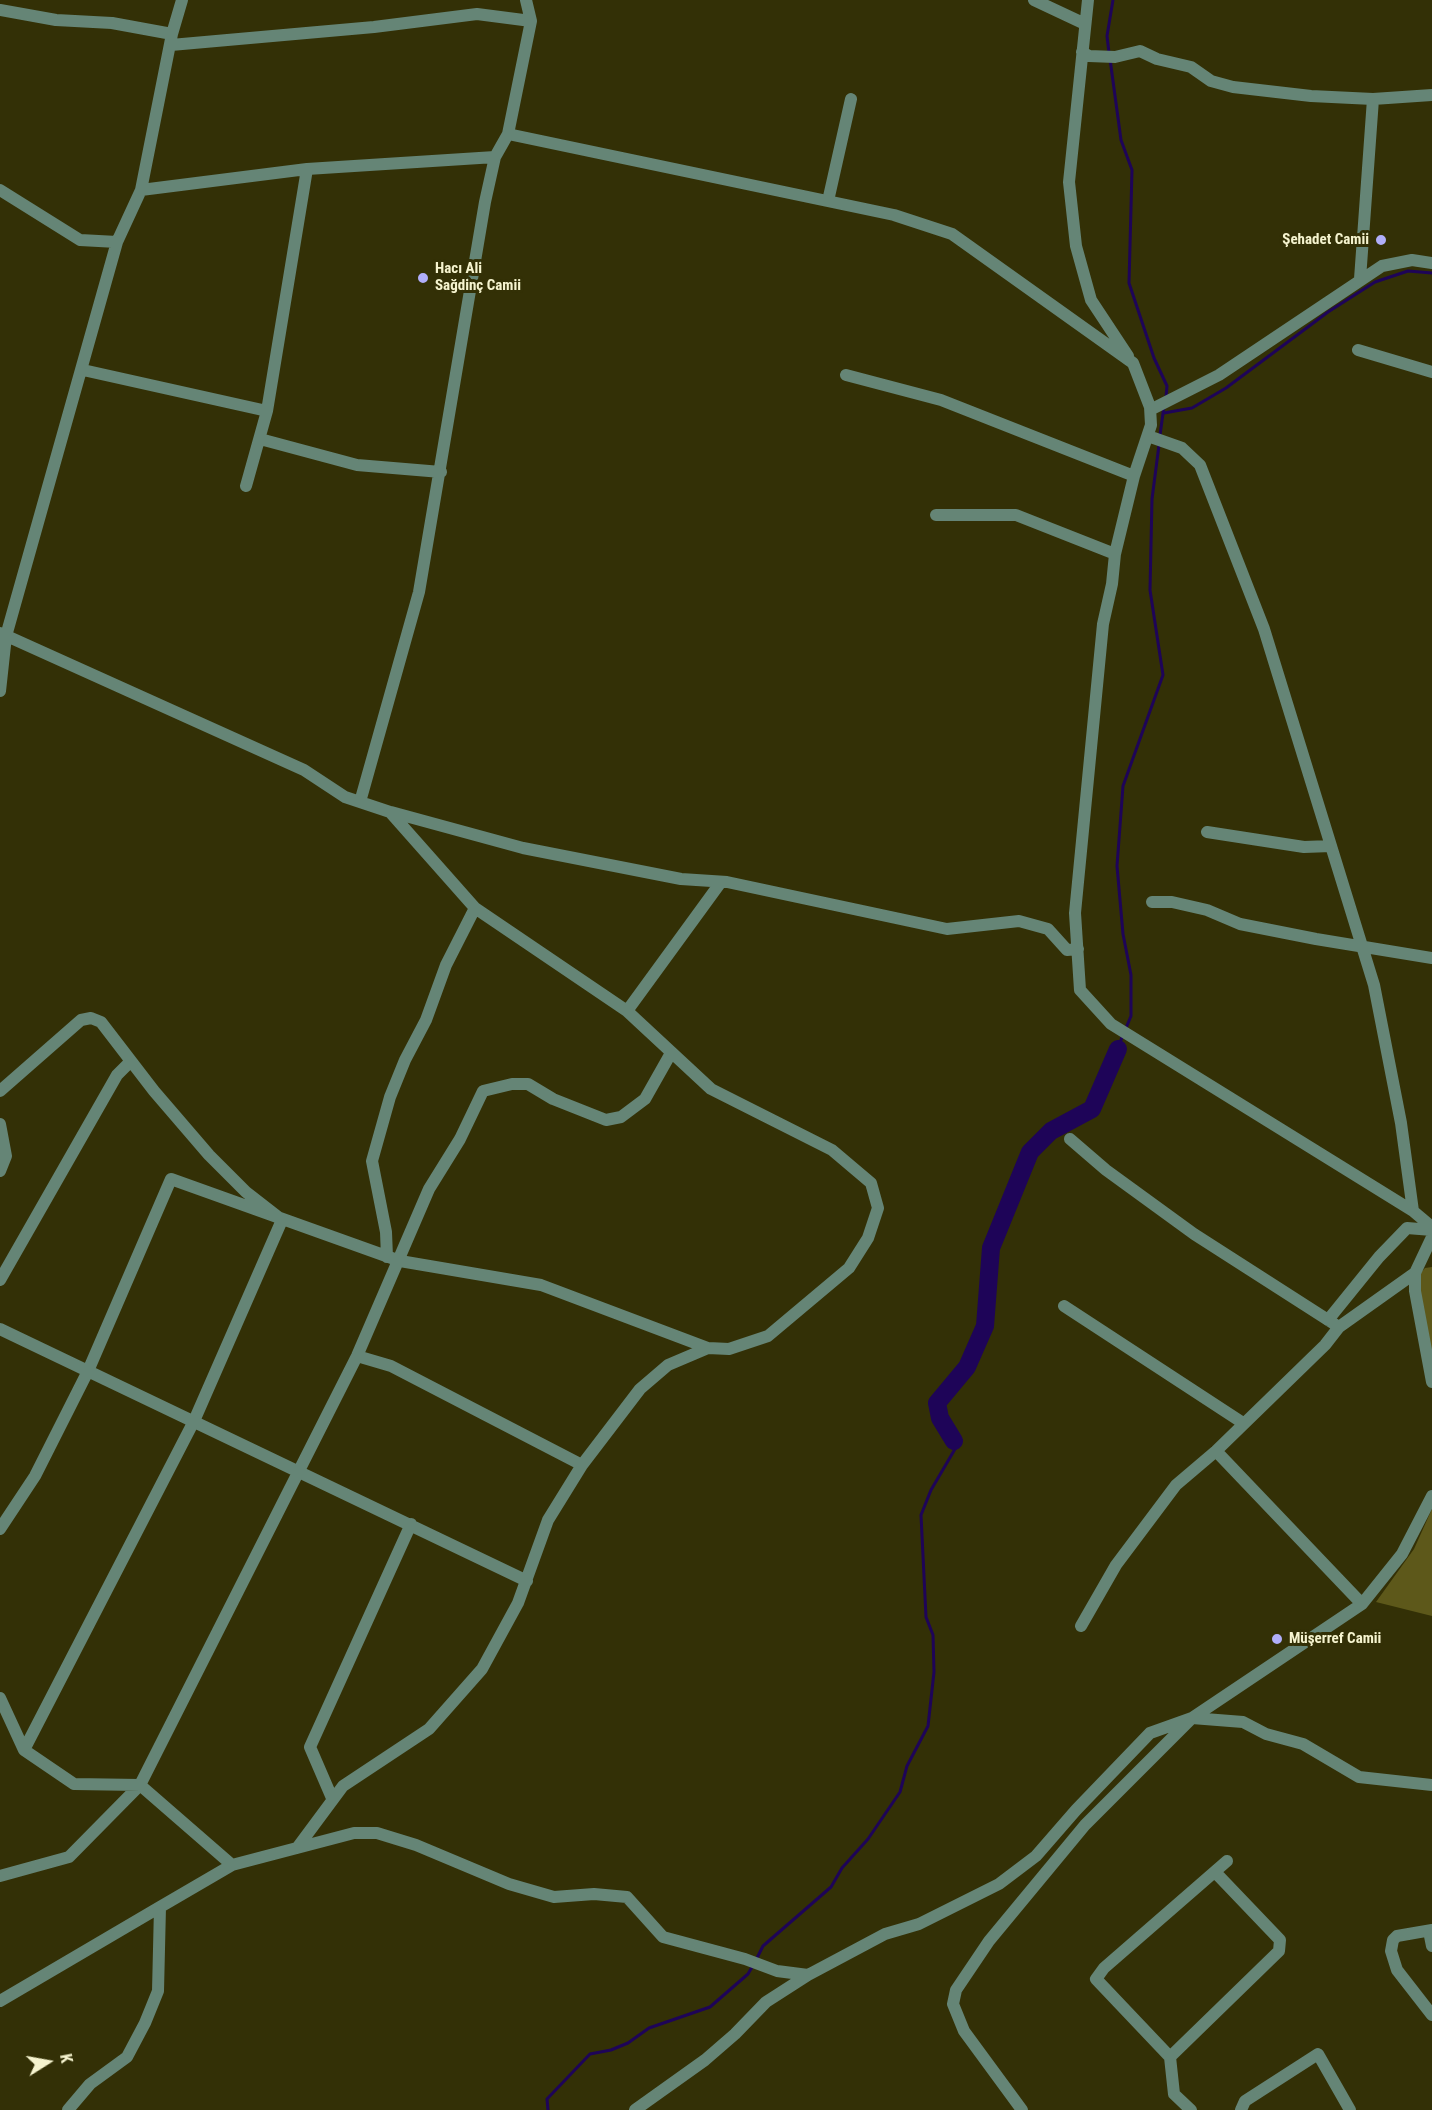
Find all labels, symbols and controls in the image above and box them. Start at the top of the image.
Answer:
place label: Şehadet Camii [1282,231,1369,249]
marker: Şehadet Camii [1374,233,1388,247]
place label: Hacı Ali Sağdinç Camii [435,260,521,295]
marker: Hacı Ali Sağdinç Camii [416,271,430,285]
place label: Müşerref Camii [1289,1630,1381,1648]
marker: Müşerref Camii [1270,1632,1284,1646]
north arrow [18,2032,78,2092]
text: K [56,2052,76,2065]

